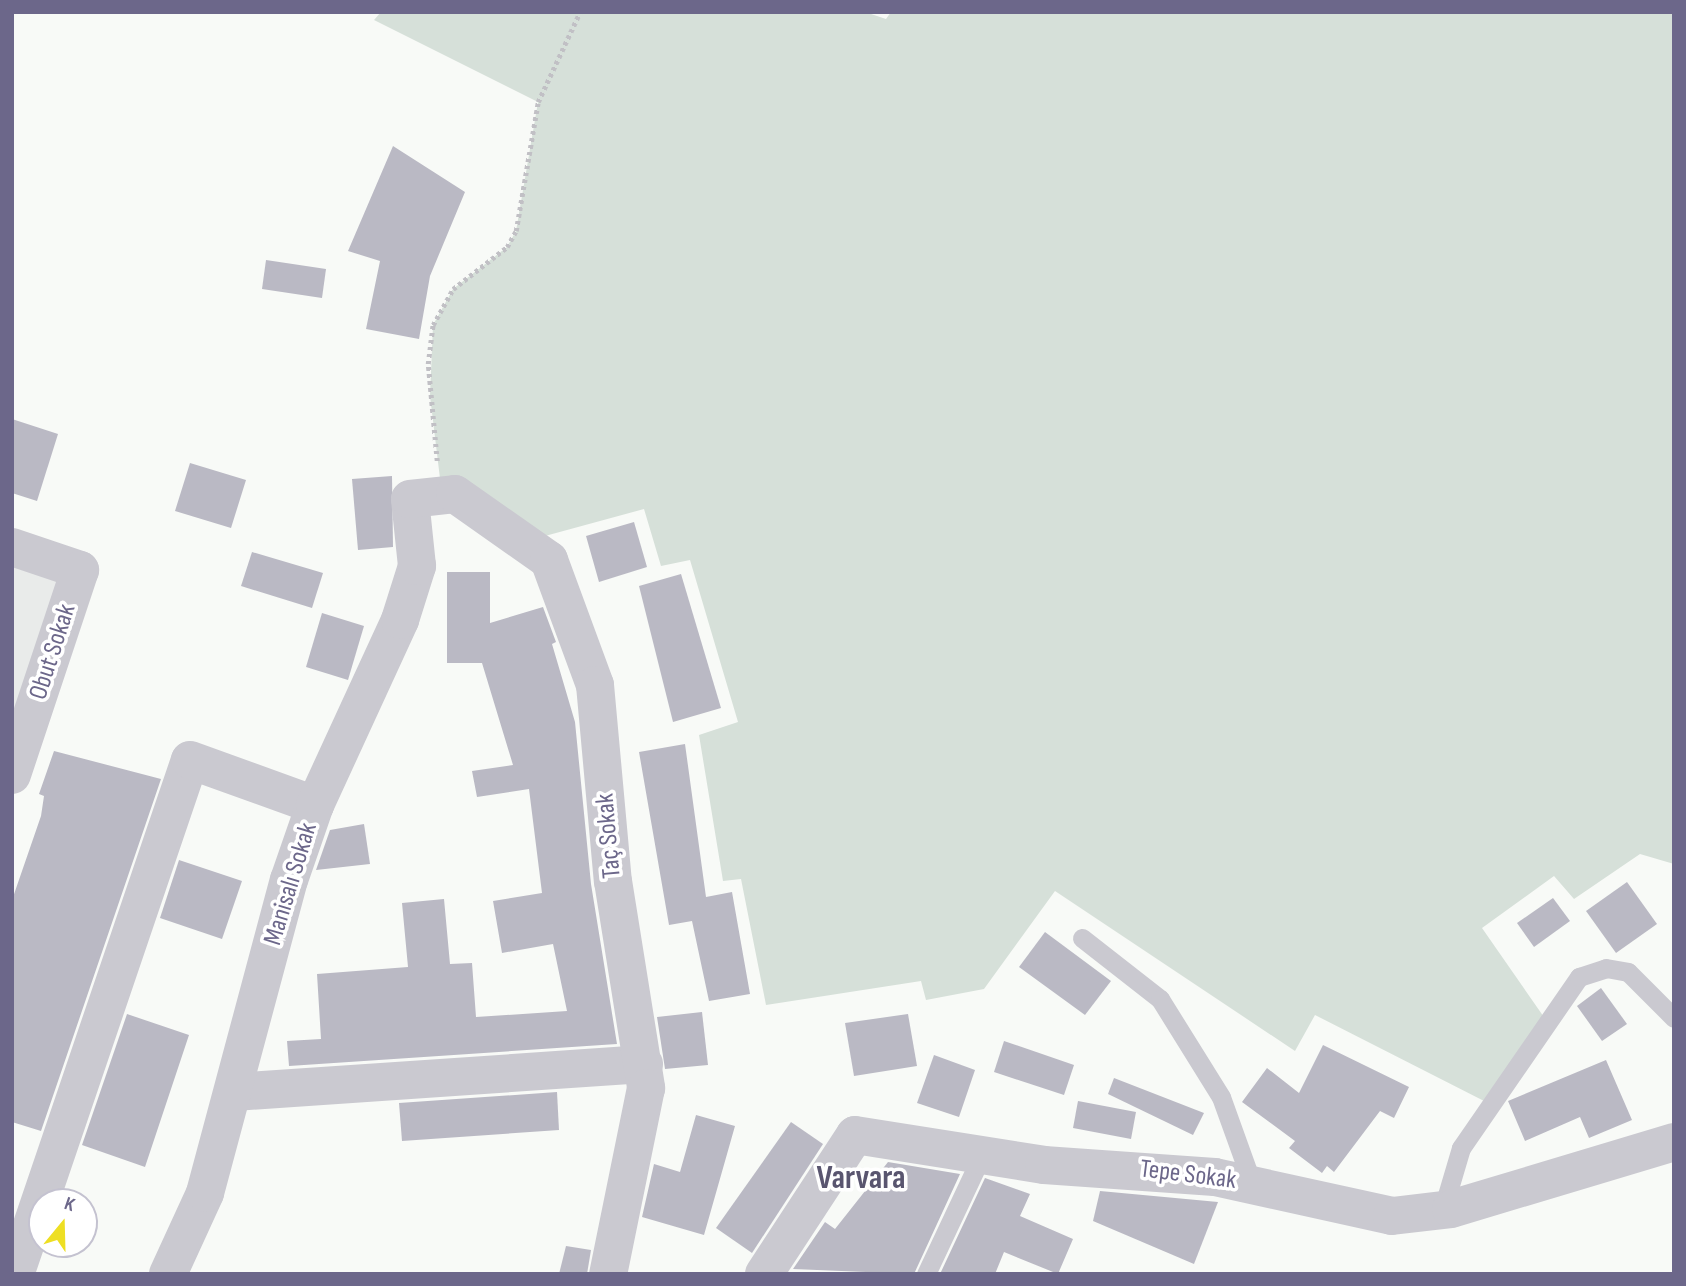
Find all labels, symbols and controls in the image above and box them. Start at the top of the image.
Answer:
street label: Obut Sokak [23,600,83,704]
street label: Taç Sokak [590,792,628,880]
street label: Manisalı Sokak [258,819,324,949]
street label: Tepe Sokak [1138,1154,1238,1196]
district label: Varvara [816,1159,906,1199]
north arrow [28,1188,98,1258]
text: K [61,1192,78,1217]

